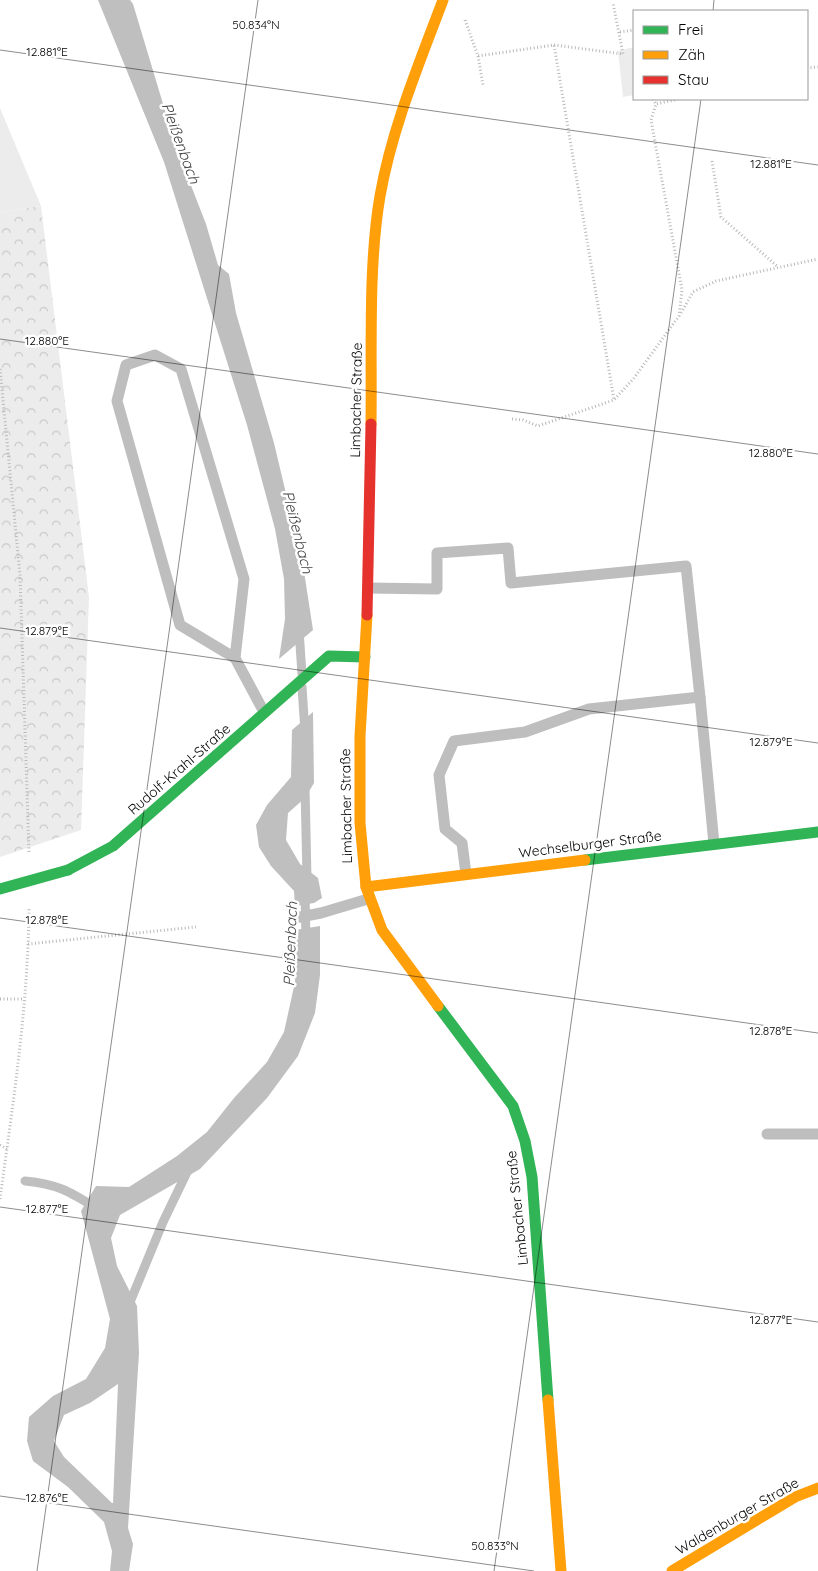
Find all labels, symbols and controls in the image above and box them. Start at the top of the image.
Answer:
legend [633,10,808,100]
text: 50.834°N [232,17,280,32]
text: Frei [678,20,704,39]
text: 12.881°E [26,44,68,59]
text: Zäh [678,45,705,64]
text: Stau [678,70,709,89]
water label: Pleißenbach [158,100,205,186]
text: 12.881°E [750,156,792,171]
text: 12.880°E [25,333,69,348]
street label: Limbacher Straße [346,342,366,458]
text: 12.880°E [749,445,793,460]
water label: Pleißenbach [279,489,318,576]
text: 12.879°E [25,623,69,638]
street label: Rudolf-Krahl-Straße [124,719,234,819]
text: 12.879°E [749,734,793,749]
street label: Limbacher Straße [336,748,356,864]
street label: Wechselburger Straße [517,826,663,862]
water label: Pleißenbach [279,901,301,987]
text: 12.878°E [26,912,69,927]
text: 12.878°E [750,1023,793,1038]
street label: Limbacher Straße [502,1150,532,1266]
text: 12.877°E [26,1201,68,1216]
text: 12.877°E [750,1312,792,1327]
street label: Waldenburger Straße [672,1473,802,1559]
text: 12.876°E [26,1490,68,1505]
text: 50.833°N [471,1538,519,1553]

